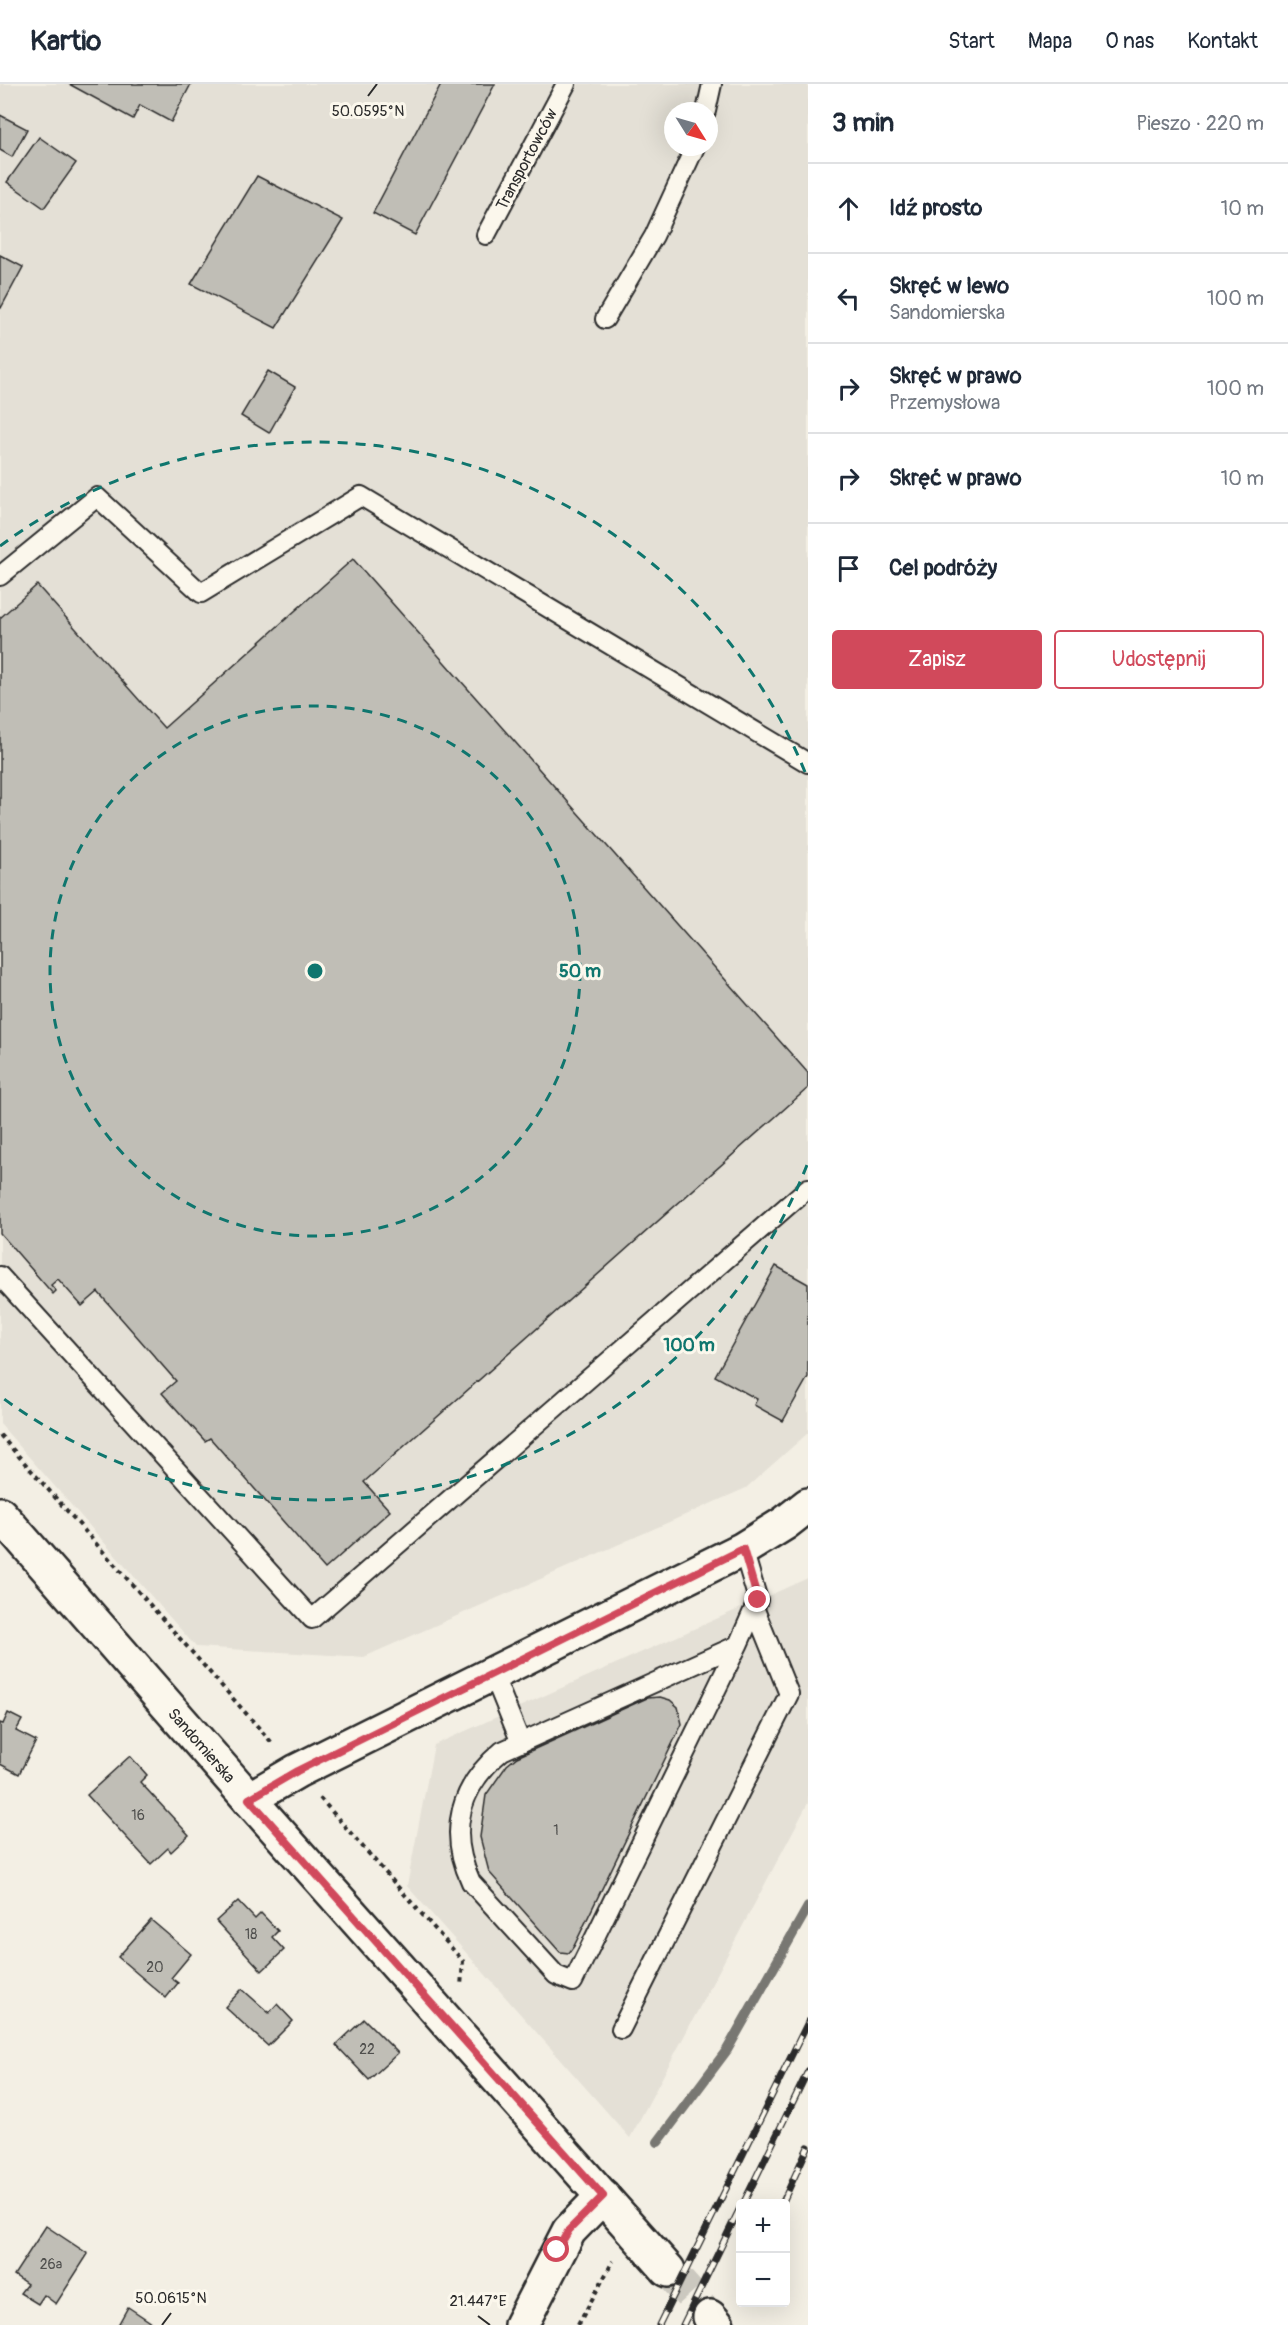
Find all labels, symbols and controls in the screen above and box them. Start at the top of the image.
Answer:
text: Kartio [30,24,101,59]
text: Start [948,28,995,55]
text: Mapa [1028,28,1072,55]
text: O nas [1105,28,1154,55]
text: Kontakt [1187,28,1258,55]
text: 50.0595°N [332,102,404,121]
north arrow [664,102,718,156]
street label: Transportowców [492,105,562,214]
text: 3 min [832,107,894,139]
text: Pieszo · 220 m [1136,111,1264,136]
icon: ahead [832,192,865,225]
text: Idź prosto [889,194,982,222]
text: 10 m [1220,196,1264,221]
text: Skręć w lewo [889,272,1009,300]
icon: left [832,282,865,315]
text: 100 m [1207,286,1264,311]
text: Sandomierska [889,300,1005,325]
text: Skręć w prawo [889,362,1022,390]
icon: right [832,372,865,405]
text: 100 m [1207,376,1264,401]
text: Przemysłowa [889,390,1000,415]
icon: right [832,462,865,495]
text: Skręć w prawo [889,464,1022,492]
text: 10 m [1220,466,1264,491]
icon: arrive [832,552,865,585]
text: Cel podróży [889,554,997,582]
button: Zapisz [832,630,1042,689]
button: Udostępnij [1054,630,1264,689]
text: 50 m [559,960,601,983]
centre of rings [305,961,325,981]
text: 100 m [663,1334,715,1357]
route end [744,1586,770,1612]
street label: Sandomierska [163,1704,239,1787]
house number: 16 [131,1807,145,1824]
house number: 1 [553,1822,559,1839]
house number: 18 [245,1926,257,1943]
house number: 20 [146,1959,164,1976]
house number: 22 [359,2041,375,2058]
map controls [736,2199,790,2307]
button: + [736,2199,790,2253]
route start [543,2236,569,2262]
button: − [736,2253,790,2307]
house number: 26a [40,2256,62,2273]
text: 50.0615°N [135,2289,207,2308]
text: 21.447°E [449,2292,507,2311]

